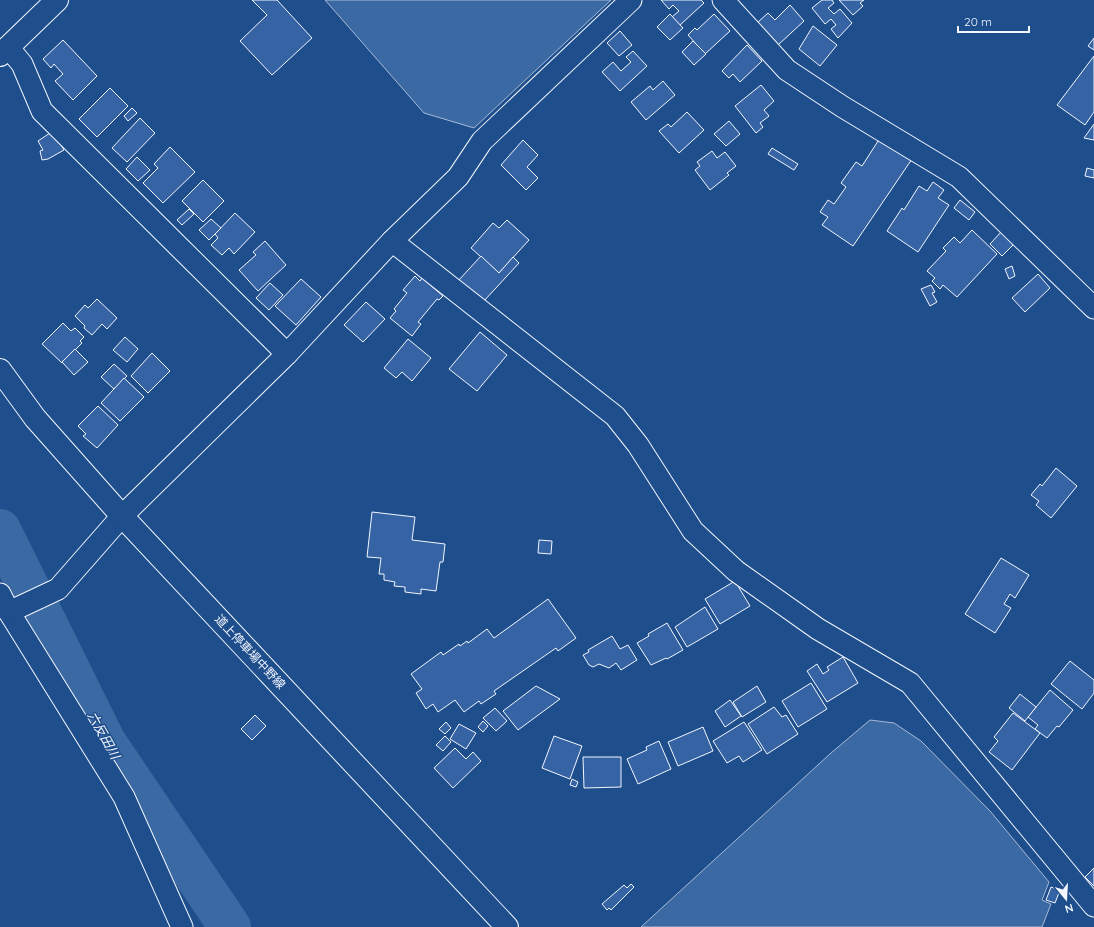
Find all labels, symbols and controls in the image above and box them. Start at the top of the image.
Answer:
scale bar [958,8,1029,34]
text: 20 m [964,14,992,29]
street label: 道上停車場中野線 [212,611,289,692]
water label: 六反田川 [84,708,125,763]
north arrow [1046,879,1086,919]
text: N [1063,901,1075,916]

